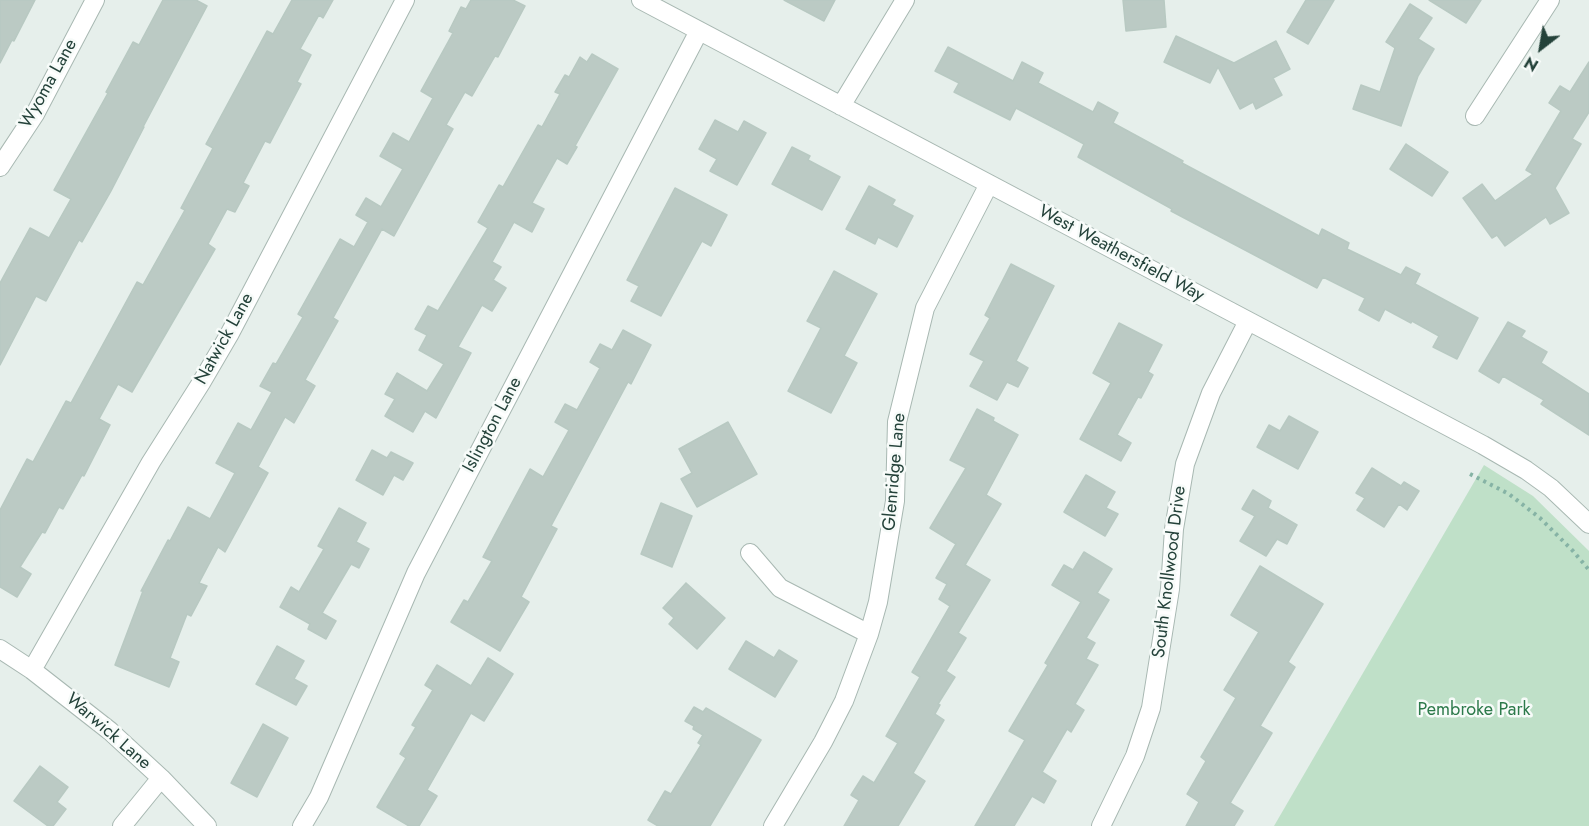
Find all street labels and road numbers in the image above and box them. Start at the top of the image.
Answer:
street label: Wyoma Lane [16,36,82,132]
street label: West Weathersfield Way [1034,201,1208,307]
street label: Natwick Lane [191,289,259,389]
street label: Islington Lane [459,374,527,476]
street label: Glenridge Lane [879,412,911,532]
street label: South Knollwood Drive [1149,485,1191,659]
street label: Warwick Lane [61,689,155,775]

